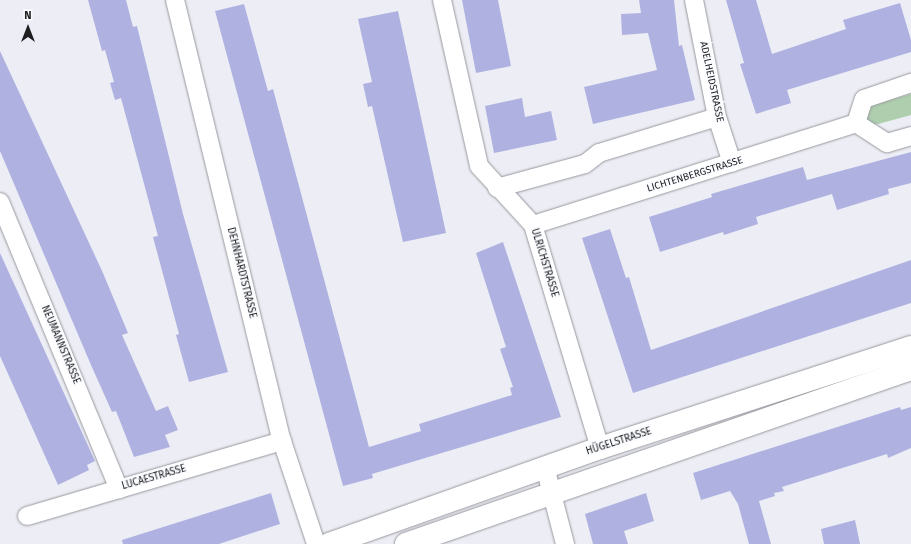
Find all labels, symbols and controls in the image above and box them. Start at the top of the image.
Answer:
north arrow [8,8,48,48]
text: N [24,9,32,22]
street label: ADELHEIDSTRASSE [697,40,725,124]
street label: LICHTENBERGSTRASSE [646,155,744,195]
street label: DEHNHARDTSTRASSE [224,226,258,320]
street label: ULRICHSTRASSE [528,227,560,299]
street label: NEUMANNSTRASSE [38,304,82,386]
street label: HÜGELSTRASSE [585,426,653,458]
street label: LUCAESTRASSE [121,463,187,493]

